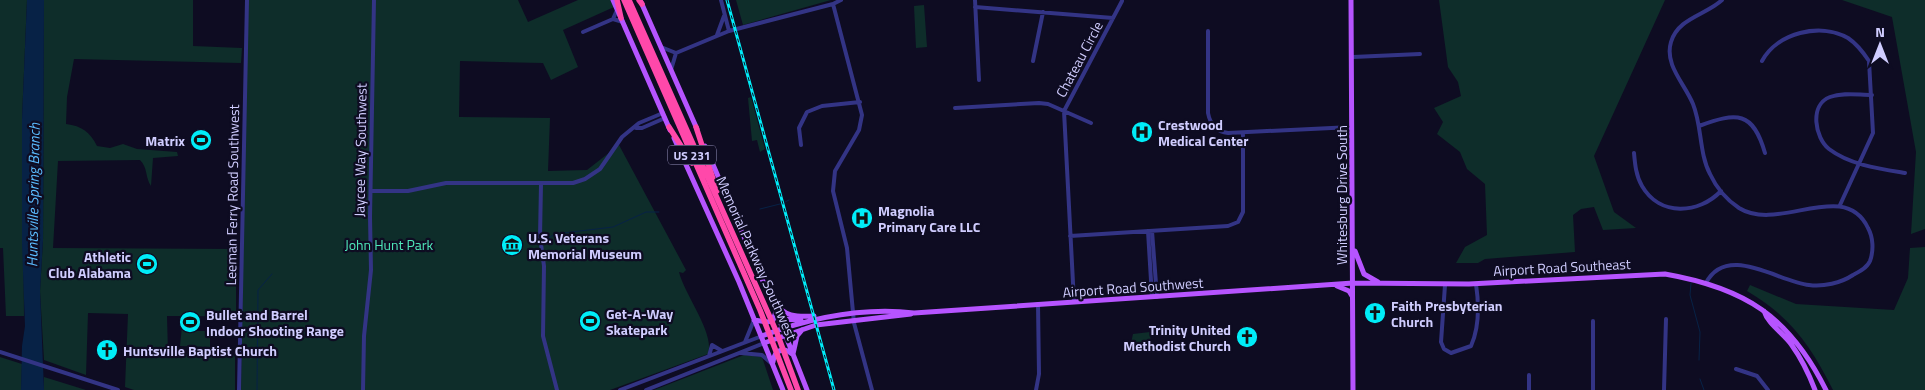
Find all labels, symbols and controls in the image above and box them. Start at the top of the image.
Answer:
street label: Chateau Circle [1050,17,1108,101]
north arrow [1855,20,1905,70]
text: N [1875,21,1885,42]
street label: Jaycee Way Southwest [348,83,372,217]
street label: Leeman Ferry Road Southwest [220,104,244,286]
place label: Crestwood Medical Center [1158,114,1248,151]
hospital icon: Crestwood Medical Center [1130,120,1154,144]
water label: Huntsville Spring Branch [20,122,46,267]
street label: Whitesburg Drive South [1331,125,1352,265]
sports icon: Matrix [189,128,213,152]
place label: Matrix [145,130,185,151]
road number: US 231 [668,146,716,164]
street label: Memorial Parkway Southwest [711,173,803,343]
place label: Magnolia Primary Care LLC [878,200,981,237]
hospital icon: Magnolia Primary Care LLC [850,206,874,230]
place label: U.S. Veterans Memorial Museum [528,227,642,264]
museum icon: U.S. Veterans Memorial Museum [500,233,524,257]
park label: John Hunt Park [345,234,434,255]
place label: Athletic Club Alabama [48,246,131,283]
sports icon: Athletic Club Alabama [135,252,159,276]
street label: Airport Road Southeast [1493,253,1631,281]
street label: Airport Road Southwest [1062,272,1204,302]
place label: Faith Presbyterian Church [1391,295,1503,332]
church icon: Faith Presbyterian Church [1363,301,1387,325]
place label: Get-A-Way Skatepark [606,303,673,340]
place label: Bullet and Barrel Indoor Shooting Range [206,304,344,341]
sports icon: Get-A-Way Skatepark [578,309,602,333]
sports icon: Bullet and Barrel Indoor Shooting Range [178,310,202,334]
place label: Trinity United Methodist Church [1123,319,1231,356]
church icon: Trinity United Methodist Church [1235,325,1259,349]
church icon: Huntsville Baptist Church [95,338,119,362]
place label: Huntsville Baptist Church [123,340,277,361]

